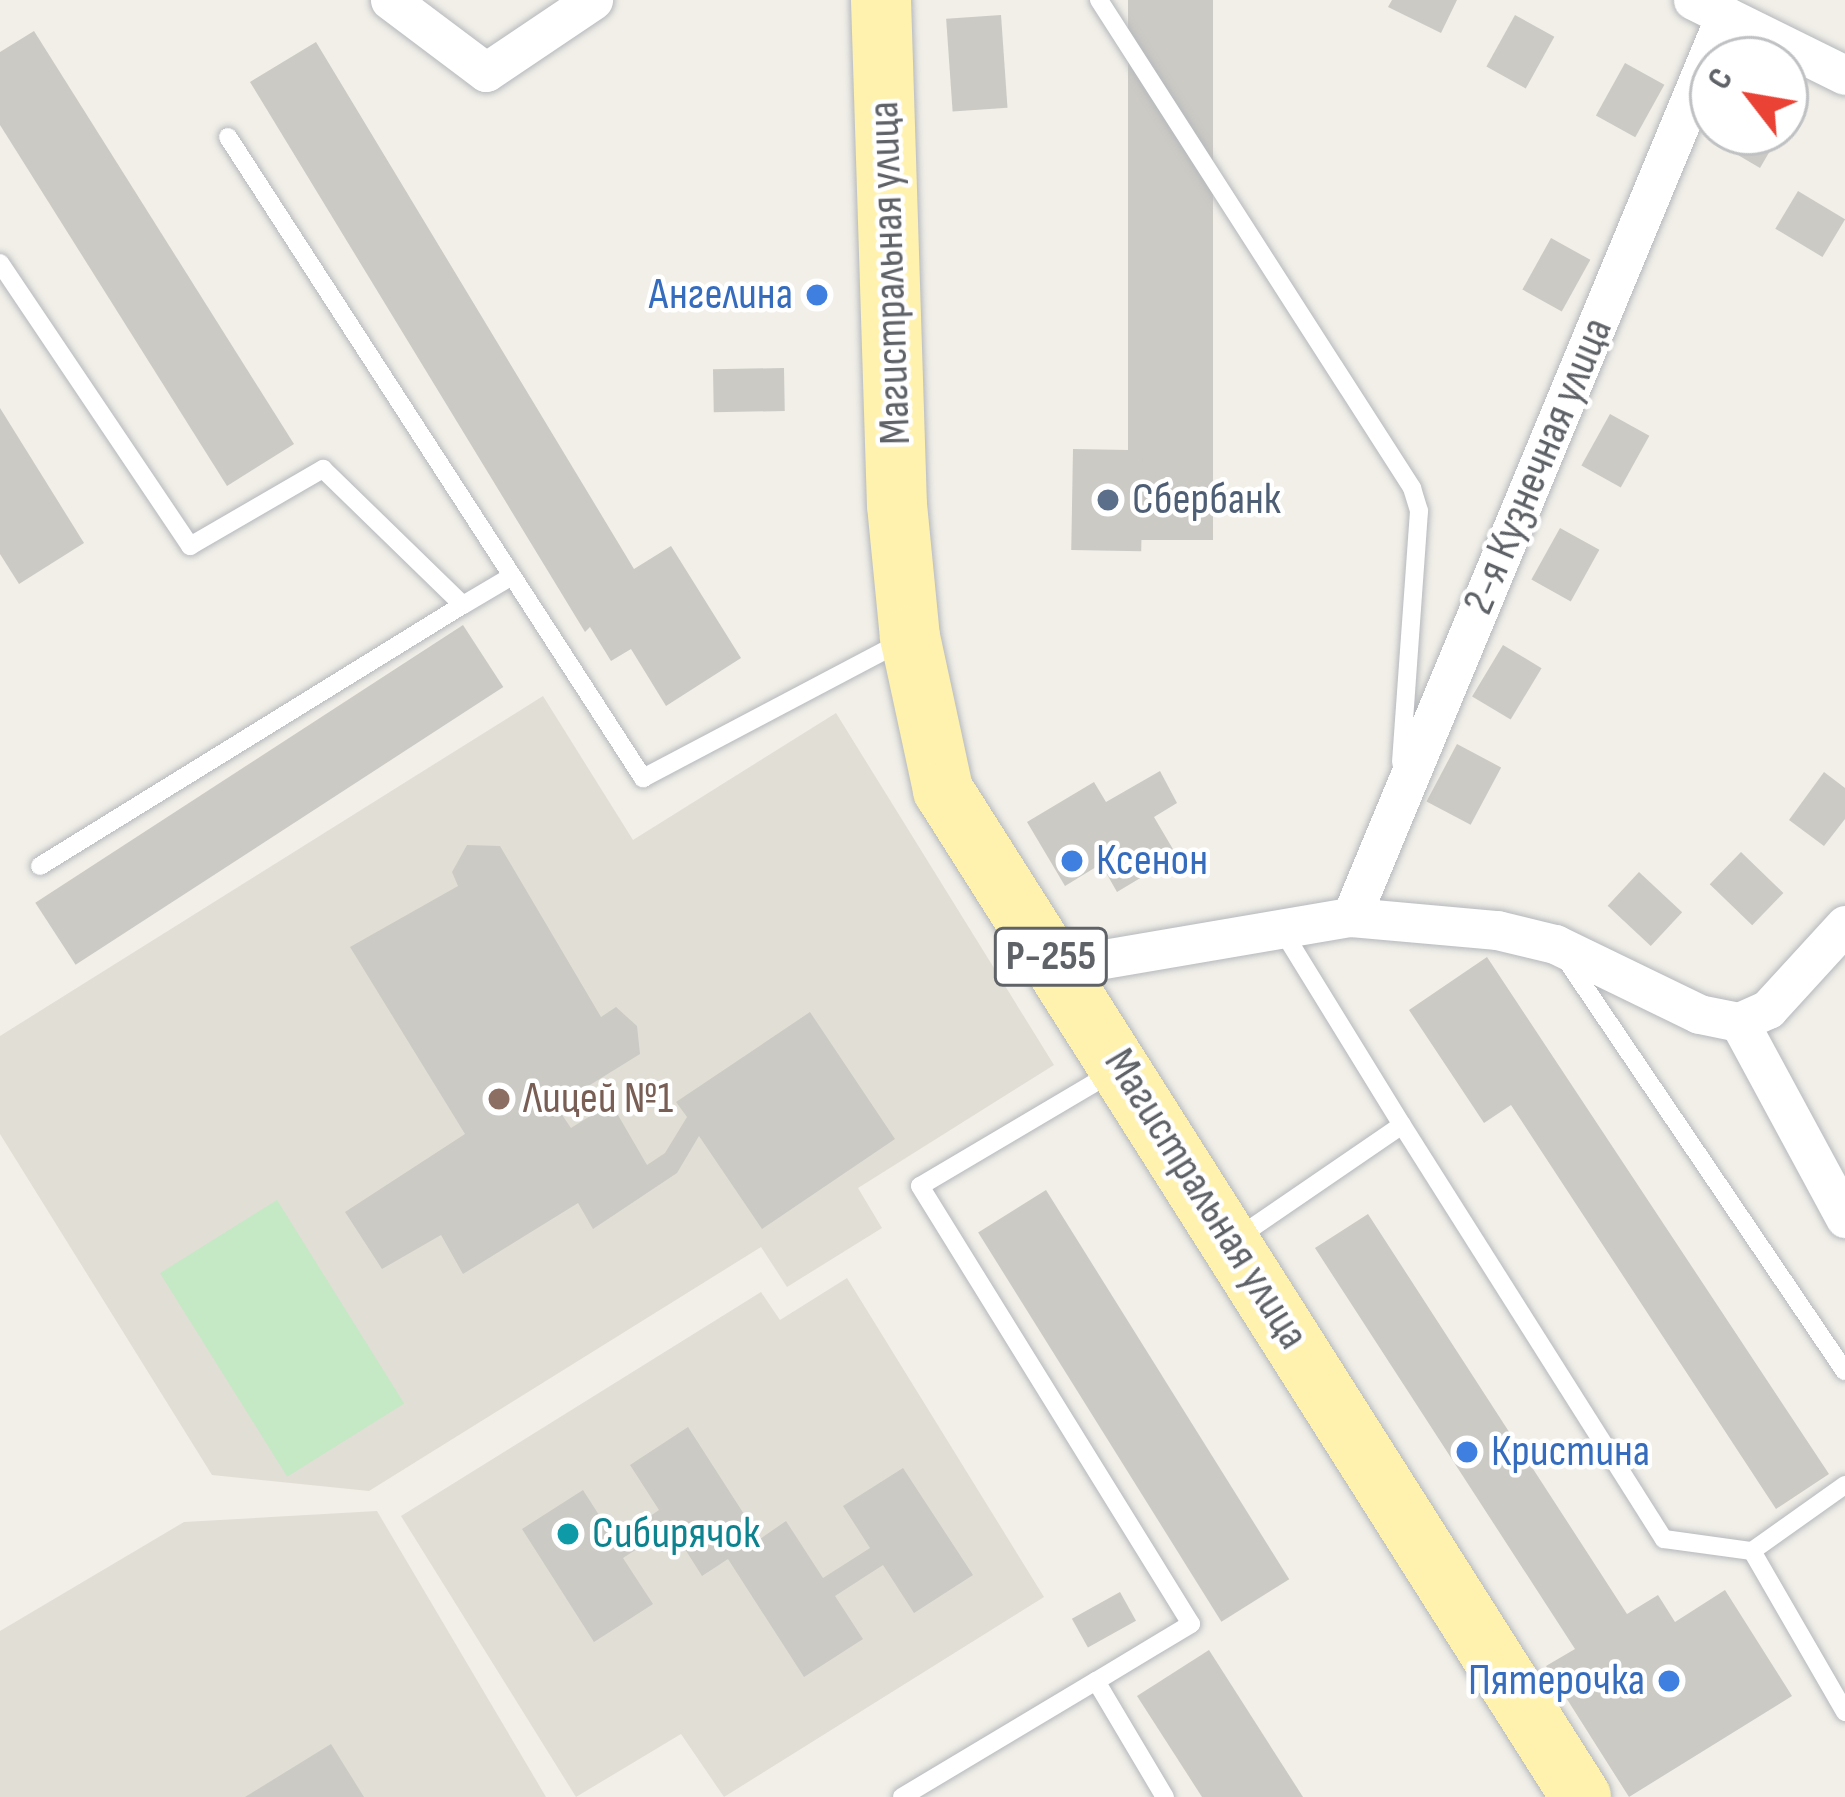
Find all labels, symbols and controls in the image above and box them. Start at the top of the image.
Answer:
north arrow [1689,36,1809,156]
text: С [1699,61,1742,97]
street label: Магистральная улица [857,100,923,446]
place label: Ангелина [649,268,793,322]
marker: Ангелина [804,282,830,308]
street label: 2-я Кузнечная улица [1451,310,1625,622]
place label: Сбербанк [1132,473,1281,527]
marker: Сбербанк [1095,487,1121,513]
place label: Ксенон [1096,834,1208,888]
marker: Ксенон [1059,848,1085,874]
road number: Р-255 [991,921,1111,993]
street label: Магистральная улица [1092,1039,1320,1359]
place label: Лицей №1 [523,1072,673,1126]
marker: Лицей №1 [486,1086,512,1112]
place label: Кристина [1491,1425,1650,1479]
marker: Кристина [1454,1439,1480,1465]
place label: Сибирячок [592,1507,760,1561]
marker: Сибирячок [555,1521,581,1547]
place label: Пятерочка [1468,1654,1645,1708]
marker: Пятерочка [1656,1668,1682,1694]

